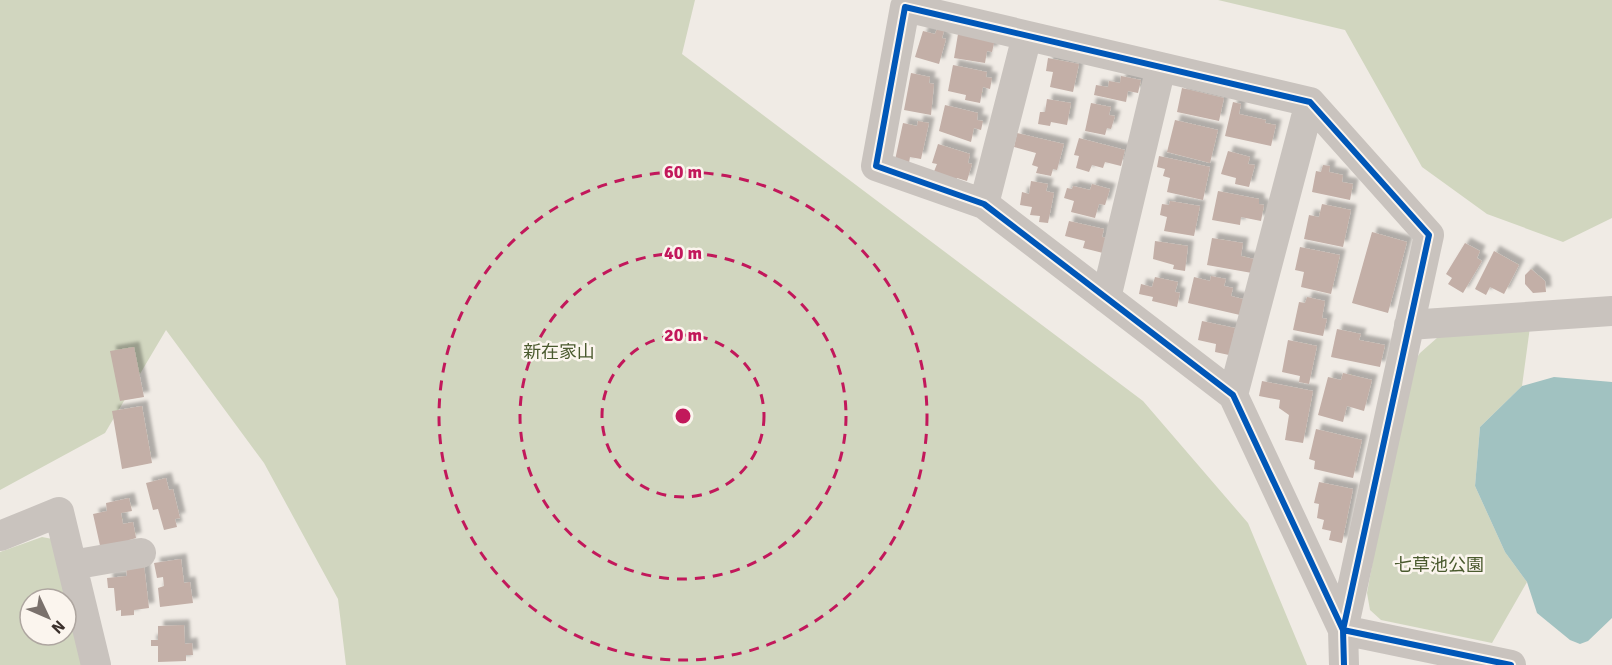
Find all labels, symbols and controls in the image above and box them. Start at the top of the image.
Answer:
text: 60 m [664,161,702,183]
text: 40 m [664,242,702,264]
text: 20 m [664,324,702,346]
park label: 新在家山 [523,341,595,363]
centre of rings [673,406,693,426]
park label: 七草池公園 [1394,554,1484,576]
north arrow [18,587,78,647]
text: N [47,616,69,638]

